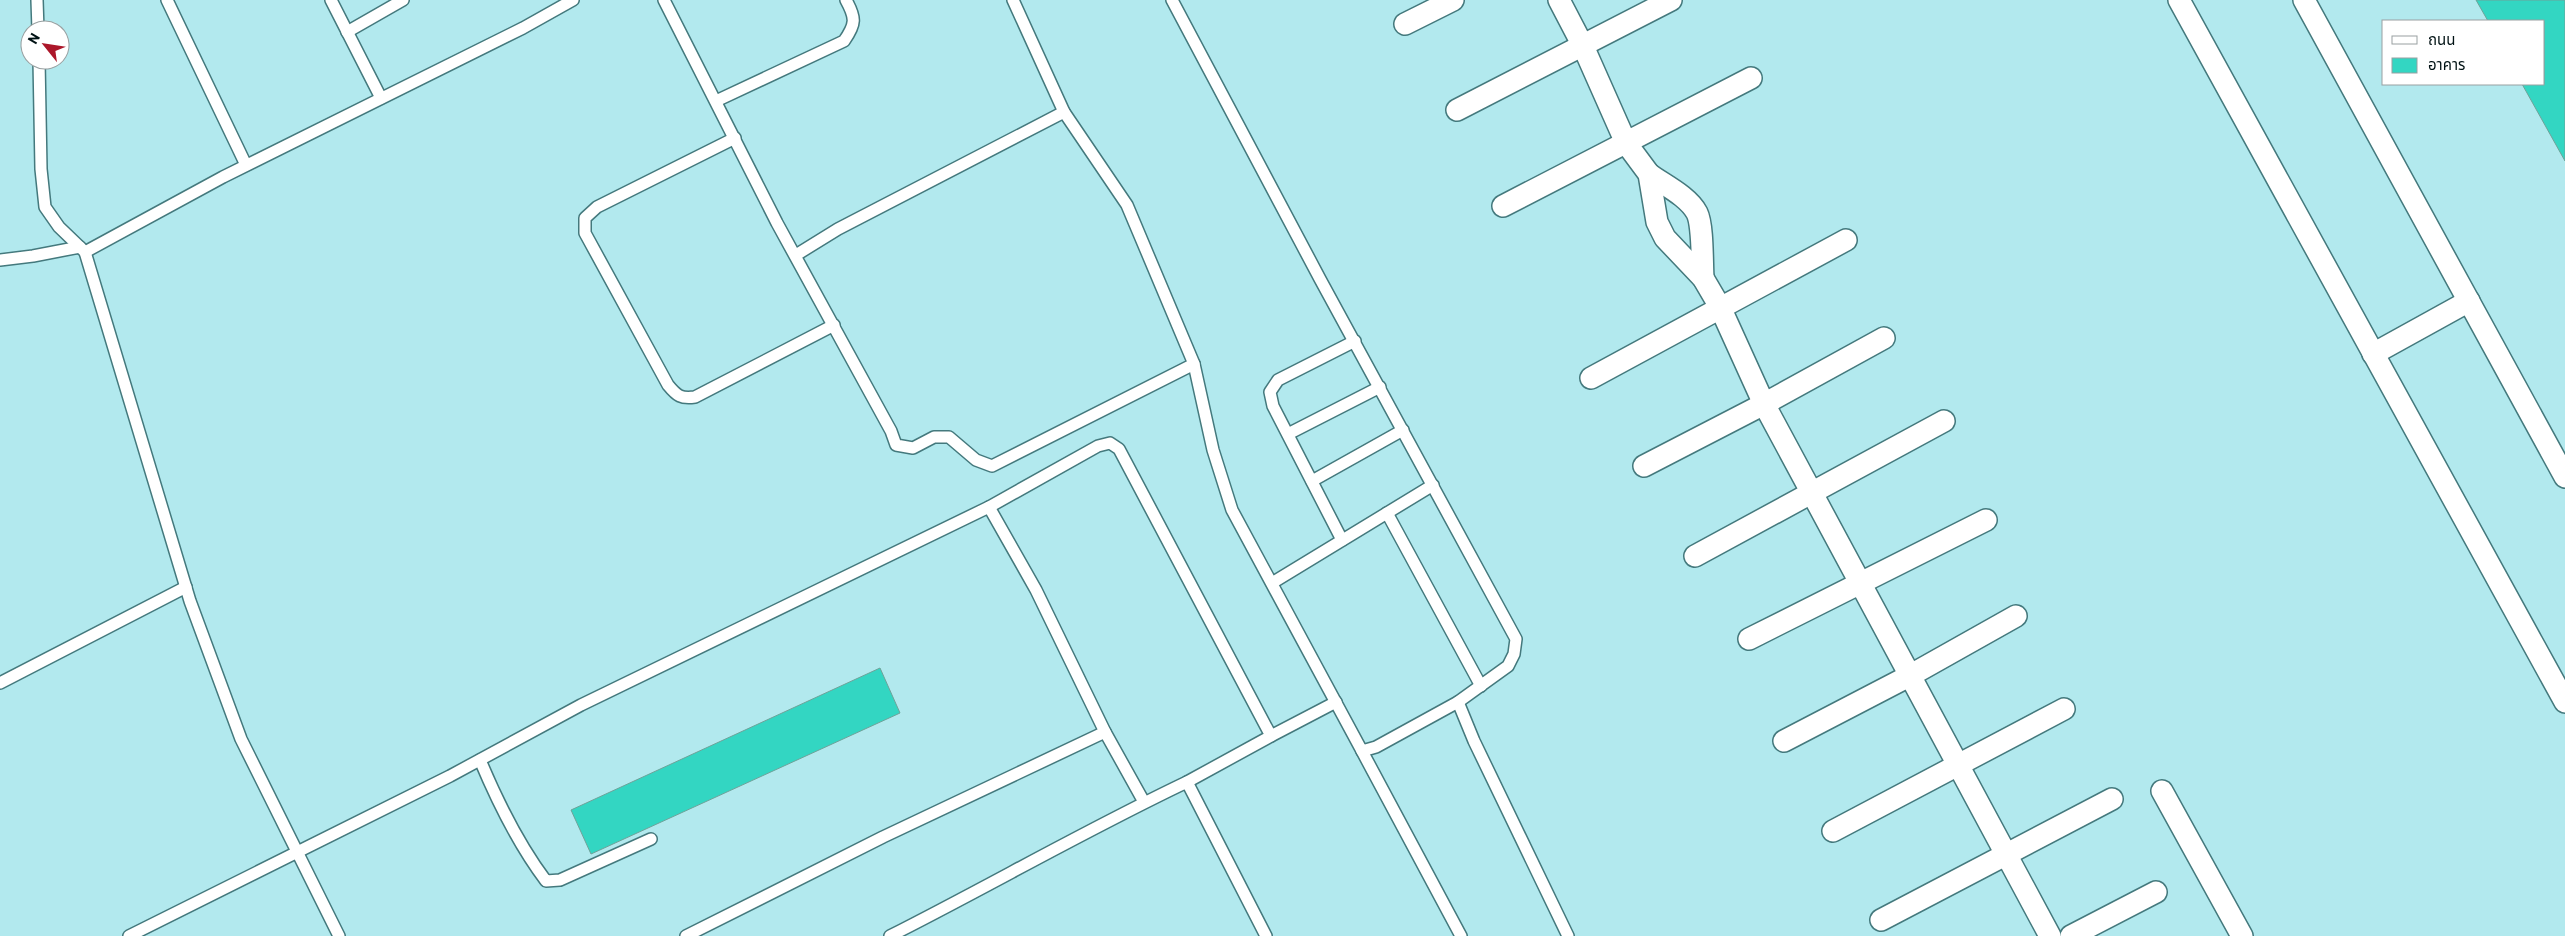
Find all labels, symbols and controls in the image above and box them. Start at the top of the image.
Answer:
north arrow [20,20,70,70]
legend [2382,20,2545,85]
text: N [24,30,43,47]
text: ถนน [2428,30,2455,48]
text: อาคาร [2428,55,2465,73]

